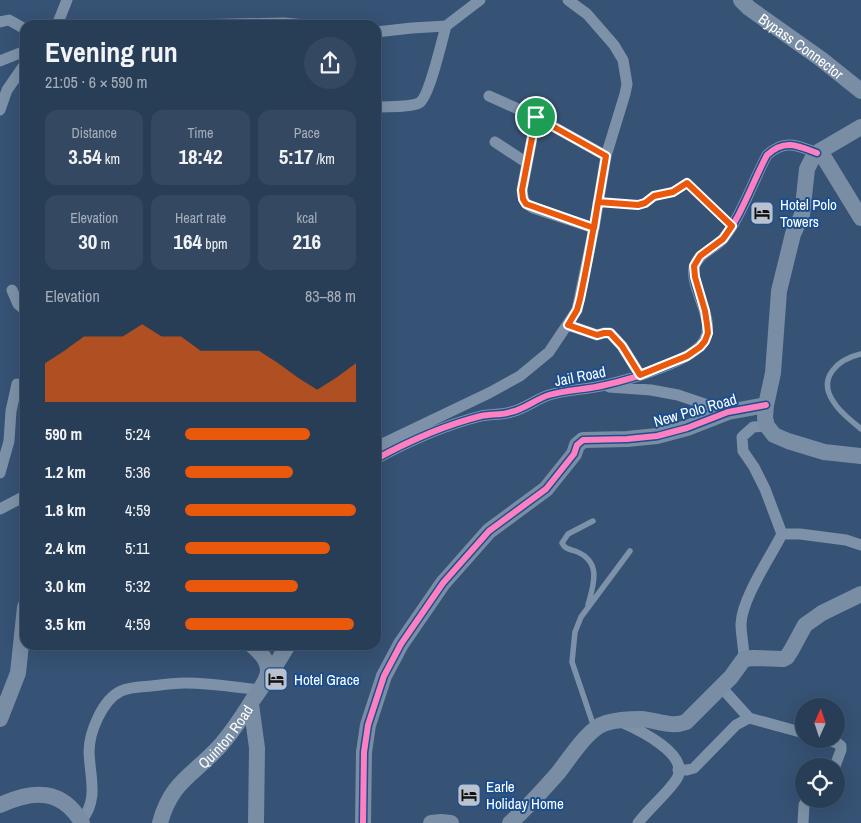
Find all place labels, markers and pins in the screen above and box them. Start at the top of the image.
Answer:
pin [515,96,557,138]
place label: Hotel Polo Towers [780,194,837,232]
hotel icon: Hotel Polo Towers [749,200,775,226]
hotel icon: Hotel Grace [263,666,289,692]
place label: Hotel Grace [294,669,360,690]
place label: Earle Holiday Home [486,776,564,814]
hotel icon: Earle Holiday Home [456,782,482,808]

